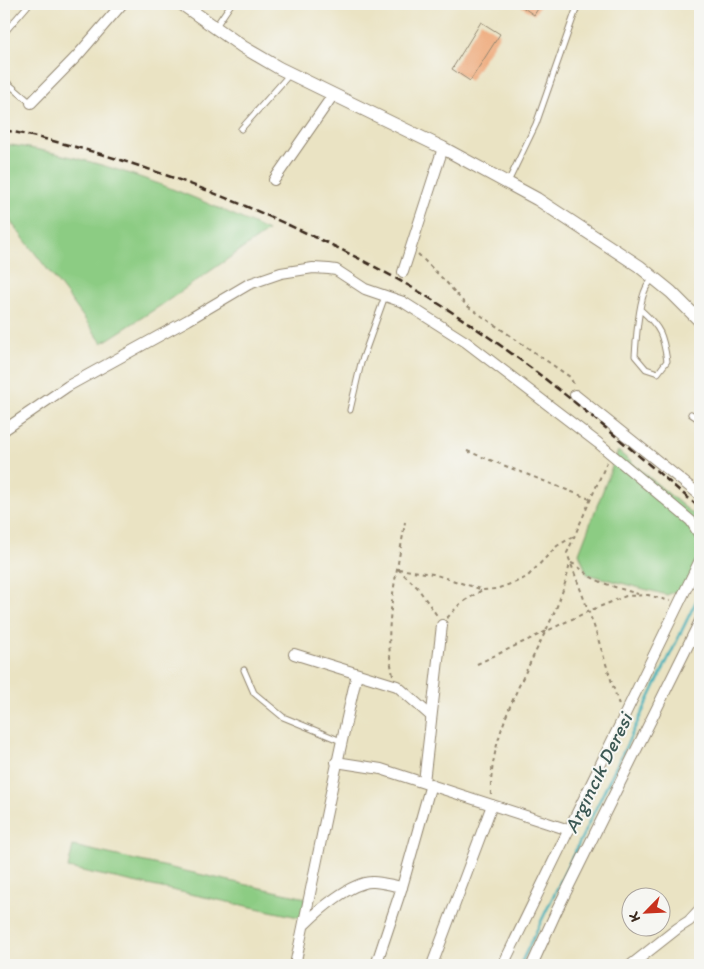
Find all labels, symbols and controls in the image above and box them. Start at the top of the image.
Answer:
water label: Argıncık Deresi [559,707,638,837]
north arrow [622,886,672,936]
text: K [625,909,644,925]

